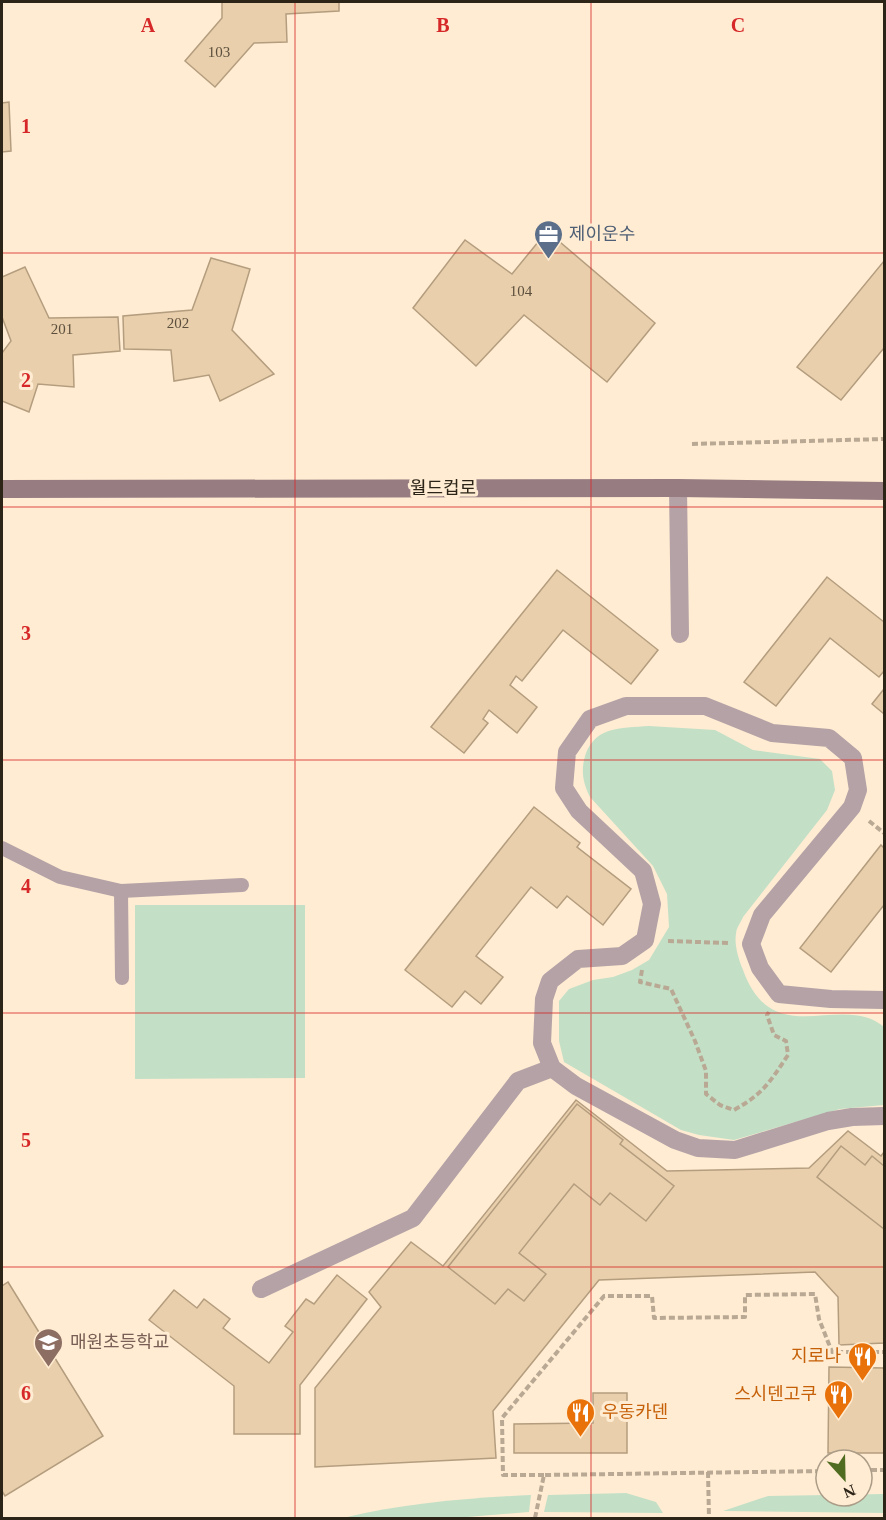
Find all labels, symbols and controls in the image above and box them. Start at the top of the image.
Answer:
text: A [141,14,156,36]
text: B [436,14,450,36]
text: C [731,14,745,36]
house number: 103 [208,44,230,60]
text: 1 [21,115,31,137]
office icon: 제이운수 [532,218,564,260]
place label: 제이운수 [569,224,635,244]
house number: 104 [510,283,533,299]
house number: 202 [167,315,189,331]
house number: 201 [51,321,73,337]
text: 2 [21,369,31,391]
street label: 월드컵로 [410,478,476,498]
text: 3 [21,622,31,644]
text: 4 [21,875,31,897]
text: 5 [21,1129,31,1151]
school or university icon: 매원초등학교 [33,1326,65,1368]
place label: 매원초등학교 [70,1332,169,1352]
restaurant icon: 지로나 [846,1340,878,1382]
place label: 지로나 [791,1346,841,1366]
restaurant icon: 스시덴고쿠 [822,1378,854,1420]
text: 6 [21,1382,31,1404]
place label: 스시덴고쿠 [734,1384,817,1404]
restaurant icon: 우동카덴 [565,1396,597,1438]
place label: 우동카덴 [602,1402,668,1422]
north arrow [814,1448,874,1508]
text: N [840,1481,858,1502]

